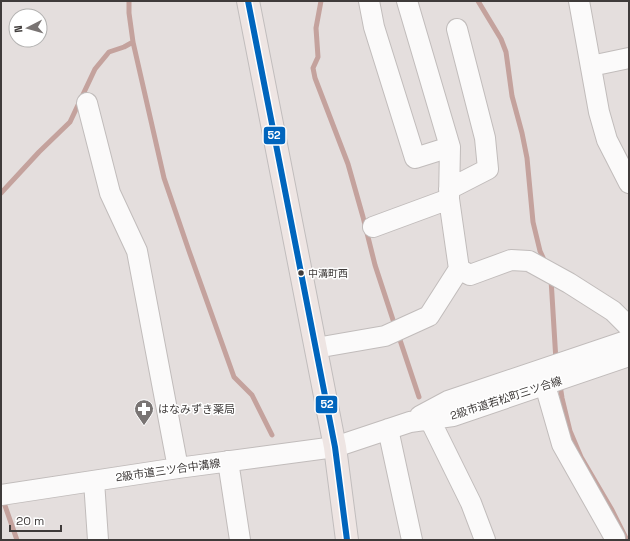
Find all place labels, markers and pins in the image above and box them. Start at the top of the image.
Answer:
place label: 中溝町西 [308,267,348,280]
marker: 中溝町西 [296,268,306,278]
pharmacy icon: はなみずき薬局 [133,398,155,426]
place label: はなみずき薬局 [158,402,235,416]

